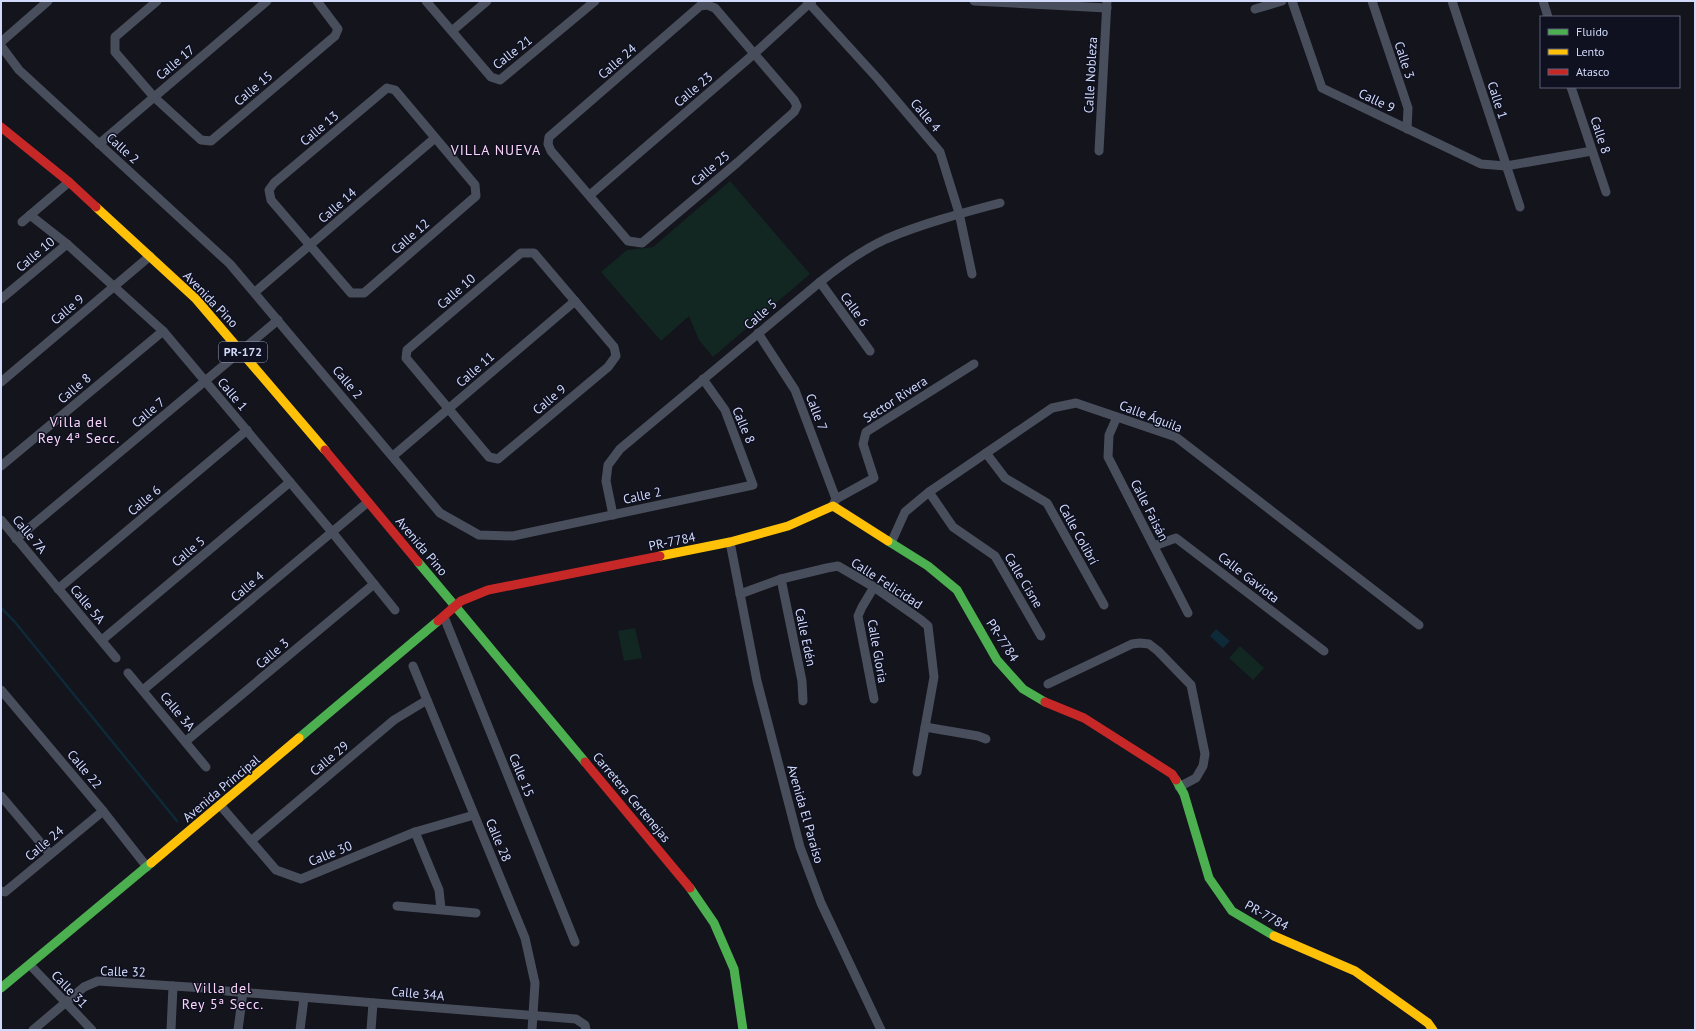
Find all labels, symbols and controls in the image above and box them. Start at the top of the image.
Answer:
legend [1540,16,1680,88]
text: Fluido [1576,24,1608,39]
street label: Calle 21 [489,32,535,73]
street label: Calle Nobleza [1080,36,1101,114]
street label: Calle 3 [1391,39,1419,81]
street label: Calle 24 [595,40,640,83]
street label: Calle 17 [152,41,198,84]
text: Lento [1576,44,1605,59]
text: Atasco [1576,64,1609,79]
street label: Calle 15 [230,67,276,110]
street label: Calle 23 [670,68,716,111]
street label: Calle 1 [1484,79,1512,121]
street label: Calle 9 [1356,85,1398,116]
street label: Calle 4 [907,95,944,135]
street label: Calle 13 [296,107,342,150]
street label: Calle 8 [1587,114,1615,156]
street label: Calle 2 [103,129,143,168]
district label: VILLA NUEVA [450,141,541,159]
street label: Calle 25 [687,147,733,190]
street label: Calle 14 [315,184,360,227]
street label: Calle 12 [388,215,433,258]
street label: Calle 10 [12,233,58,276]
street label: Avenida Pino [179,267,242,331]
street label: Calle 10 [434,270,479,313]
street label: Calle 6 [836,289,873,330]
street label: Calle 9 [47,291,87,328]
street label: Calle 5 [740,295,780,333]
road number: PR-172 [219,342,267,362]
street label: Calle 11 [453,348,498,391]
street label: Calle 2 [329,362,366,402]
street label: Calle 8 [54,370,94,407]
street label: Sector Rivera [860,372,931,426]
street label: Calle 1 [214,374,251,414]
street label: Calle 9 [529,381,569,418]
street label: Calle 7 [802,391,831,433]
street label: Calle 7 [128,394,168,431]
street label: Calle Águila [1117,397,1185,436]
street label: Calle 8 [728,404,759,446]
district label: Villa del Rey 4ª Secc. [38,413,120,447]
street label: Calle Faisán [1127,477,1172,544]
street label: Calle 6 [124,482,164,519]
street label: Calle 2 [622,483,663,508]
street label: Calle Colibrí [1055,501,1103,568]
street label: Calle 7A [9,512,51,557]
street label: Avenida Pino [392,513,451,579]
street label: PR-7784 [647,528,697,555]
street label: Calle 5 [168,533,208,570]
street label: Calle Gaviota [1215,548,1283,607]
street label: Calle Cisne [1000,550,1047,611]
street label: Calle Felicidad [848,554,926,613]
street label: Calle 4 [227,568,267,605]
street label: Calle 5A [66,581,109,628]
street label: Calle Edén [791,606,820,668]
street label: PR-7784 [983,616,1023,665]
street label: Calle Gloria [864,618,891,684]
street label: Calle 3 [252,635,292,672]
street label: Calle 3A [156,688,199,735]
street label: Calle 29 [306,737,352,780]
street label: Calle 22 [63,746,106,792]
street label: Carretera Certenejas [589,749,674,846]
street label: Avenida Principal [179,751,264,826]
street label: Calle 15 [505,751,538,799]
street label: Avenida El Paraíso [783,763,828,865]
street label: Calle 28 [482,816,515,864]
street label: Calle 24 [21,822,67,865]
street label: Calle 30 [306,837,354,870]
street label: PR-7784 [1242,896,1292,934]
street label: Calle 32 [100,962,146,981]
street label: Calle 31 [48,967,92,1012]
district label: Villa del Rey 5ª Secc. [182,979,264,1013]
street label: Calle 34A [391,983,446,1004]

